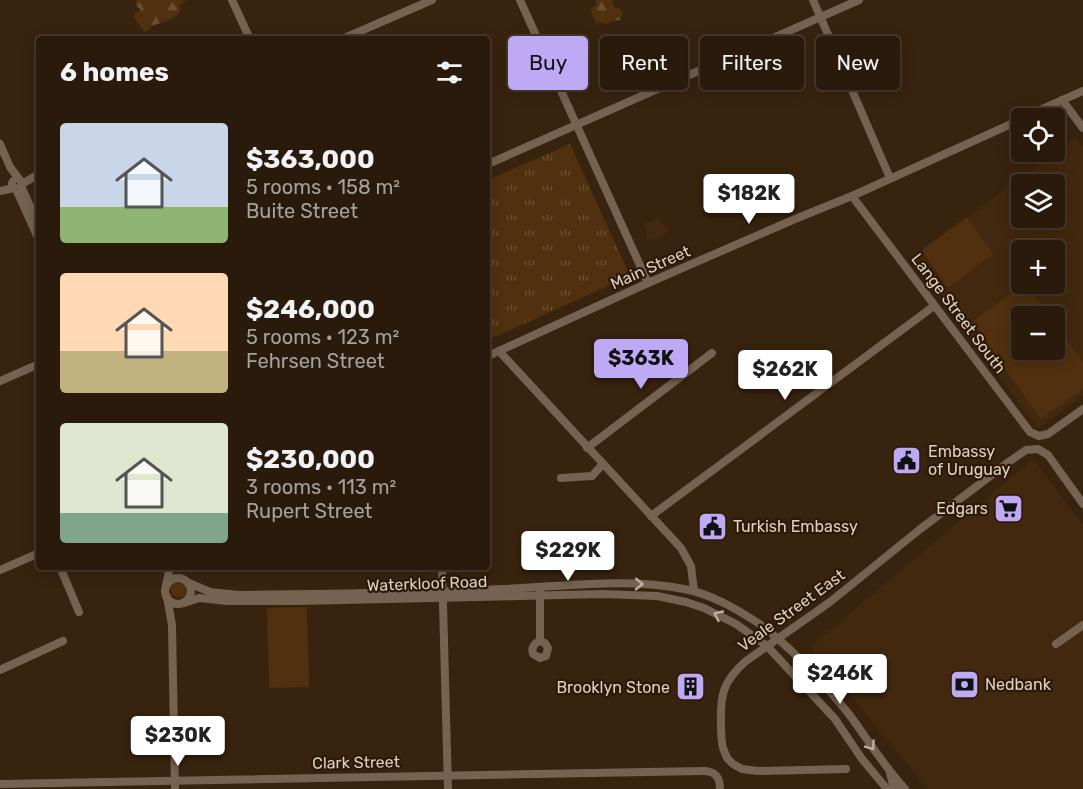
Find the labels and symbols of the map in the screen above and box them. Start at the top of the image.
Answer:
pin: $182K [707,174,791,225]
street label: Main Street [607,241,693,293]
street label: Lange Street South [907,250,1010,377]
pin: $363K [599,339,683,390]
pin: $262K [743,350,827,401]
place label: Embassy of Uruguay [928,442,1011,479]
public building icon: Embassy of Uruguay [891,444,923,476]
supermarket icon: Edgars [993,492,1025,524]
place label: Edgars [936,499,988,518]
public building icon: Turkish Embassy [696,510,728,542]
place label: Turkish Embassy [733,517,858,536]
pin: $229K [526,531,610,582]
street label: Veale Street East [734,565,848,656]
street label: Waterkloof Road [366,572,488,595]
one-way arrow [634,578,643,590]
one-way arrow [714,610,725,622]
pin: $246K [798,654,882,705]
bank icon: Nedbank [948,668,980,700]
building icon: Brooklyn Stone [675,671,707,703]
place label: Nedbank [985,675,1052,694]
place label: Brooklyn Stone [556,678,670,697]
pin: $230K [136,716,220,767]
one-way arrow [864,739,875,750]
street label: Clark Street [312,752,400,773]

